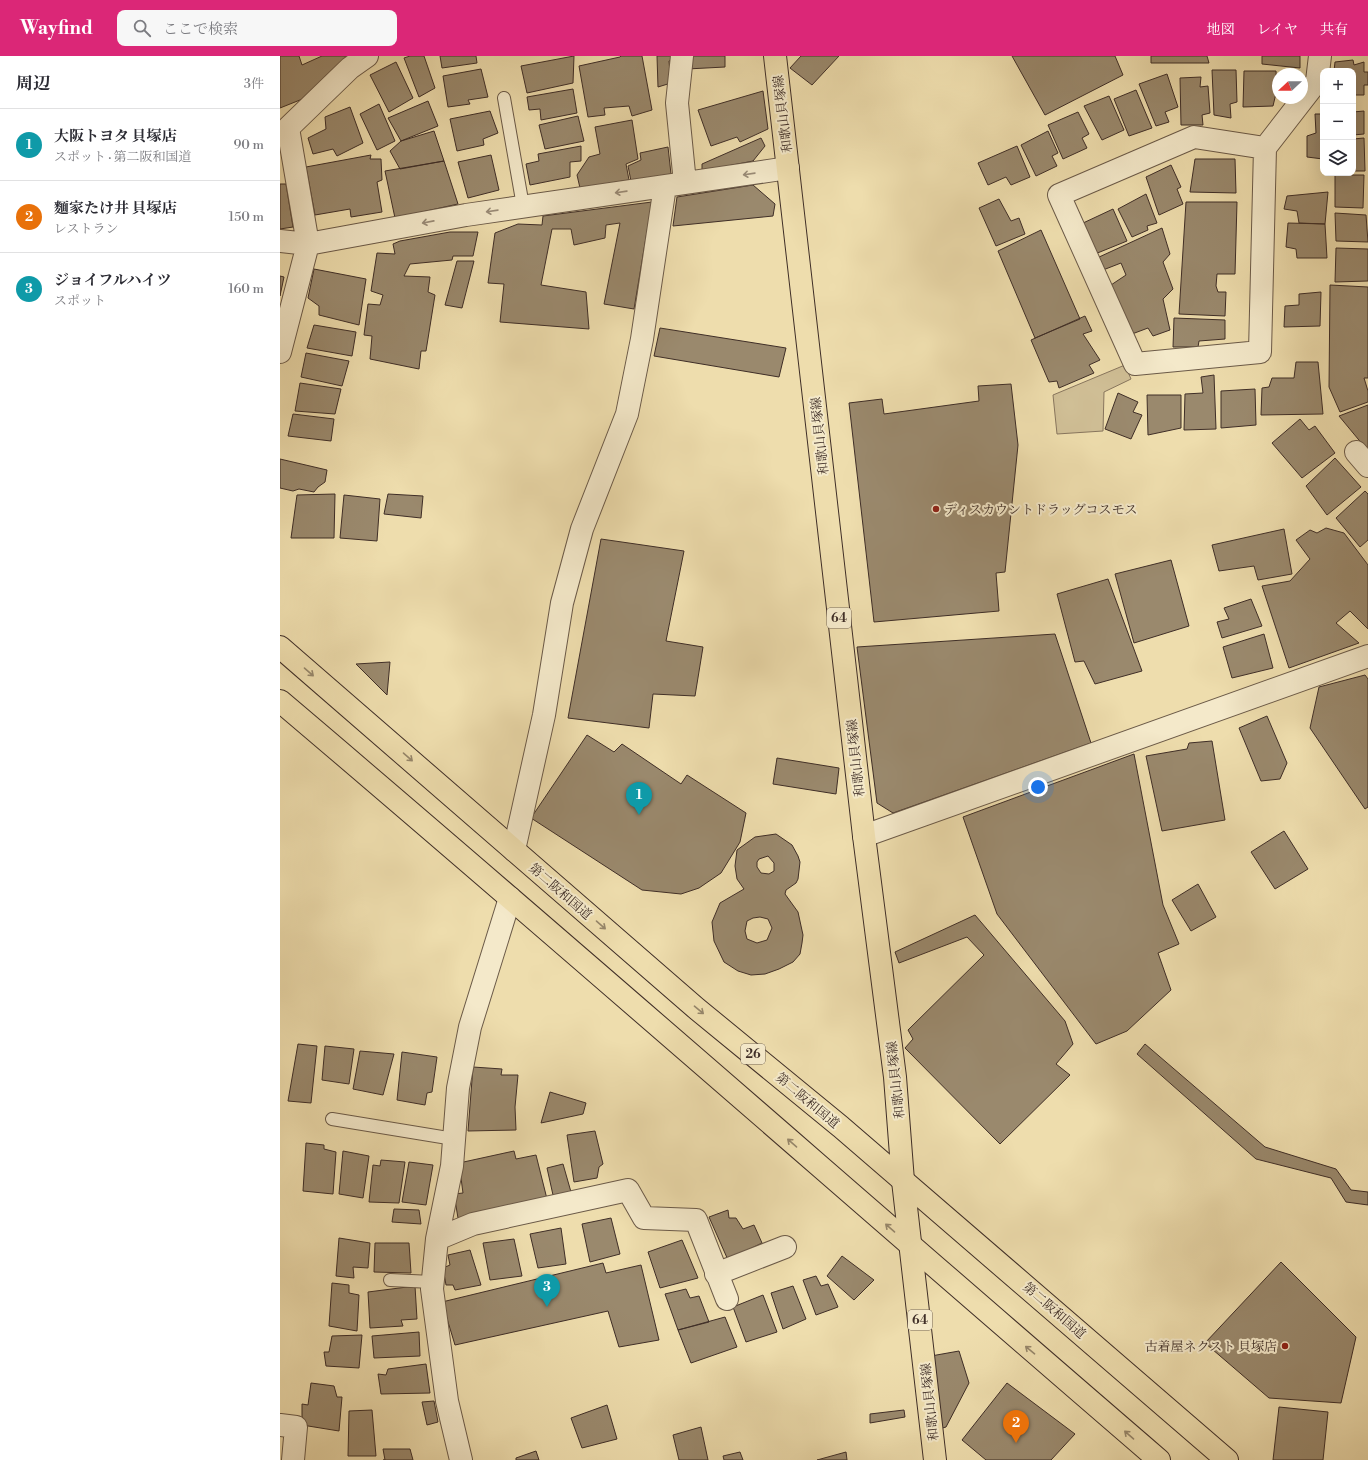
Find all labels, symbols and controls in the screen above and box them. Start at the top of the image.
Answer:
search box [117,10,397,46]
text: Wayfind [20,16,93,40]
icon: search [131,17,153,39]
text: ここで検索 [163,20,238,39]
text: 地図 [1207,21,1235,39]
text: レイヤ [1257,21,1298,39]
text: 共有 [1320,21,1348,39]
north arrow [1272,68,1308,104]
map controls [1320,68,1356,176]
button: + [1320,68,1356,104]
text: 周辺 [16,73,50,95]
street label: 和歌山貝塚線 [770,74,796,154]
text: 3件 [244,76,264,92]
button: − [1320,104,1356,140]
text: 大阪トヨタ 貝塚店 [54,127,176,146]
text: 1 [26,137,32,153]
text: 90 m [233,137,264,153]
button: layers [1320,140,1356,176]
text: スポット · 第二阪和国道 [54,149,192,165]
one-way arrow [743,170,756,178]
one-way arrow [615,188,628,196]
text: 麵家たけ井 貝塚店 [54,199,176,218]
one-way arrow [486,207,499,215]
text: 2 [25,209,33,225]
text: 150 m [229,209,264,225]
one-way arrow [422,218,435,226]
text: レストラン [54,221,119,237]
text: ジョイフルハイツ [54,271,172,290]
text: 3 [25,281,33,297]
text: 160 m [228,281,264,297]
text: スポット [54,293,106,309]
street label: 和歌山貝塚線 [808,396,832,476]
place label: ディスカウントドラッグコスモス [944,502,1137,518]
marker: ディスカウントドラッグコスモス [931,504,941,514]
road number: 64 [827,608,851,628]
one-way arrow [304,667,314,676]
street label: 和歌山貝塚線 [844,718,868,798]
one-way arrow [402,753,413,762]
your location [1028,777,1048,797]
pin: 1 [626,782,652,815]
street label: 第二阪和国道 [526,860,595,923]
one-way arrow [596,921,606,930]
one-way arrow [694,1006,705,1015]
street label: 和歌山貝塚線 [884,1040,908,1120]
road number: 26 [741,1044,765,1064]
street label: 第二阪和国道 [772,1070,842,1132]
one-way arrow [787,1139,797,1148]
one-way arrow [885,1224,895,1233]
pin: 3 [534,1274,560,1307]
street label: 第二阪和国道 [1020,1279,1089,1342]
road number: 64 [908,1310,932,1330]
place label: 古着屋ネクスト 貝塚店 [1144,1339,1277,1355]
marker: 古着屋ネクスト 貝塚店 [1280,1341,1290,1351]
one-way arrow [1025,1346,1036,1355]
street label: 和歌山貝塚線 [918,1362,942,1442]
pin: 2 [1003,1410,1029,1443]
one-way arrow [1124,1430,1134,1439]

